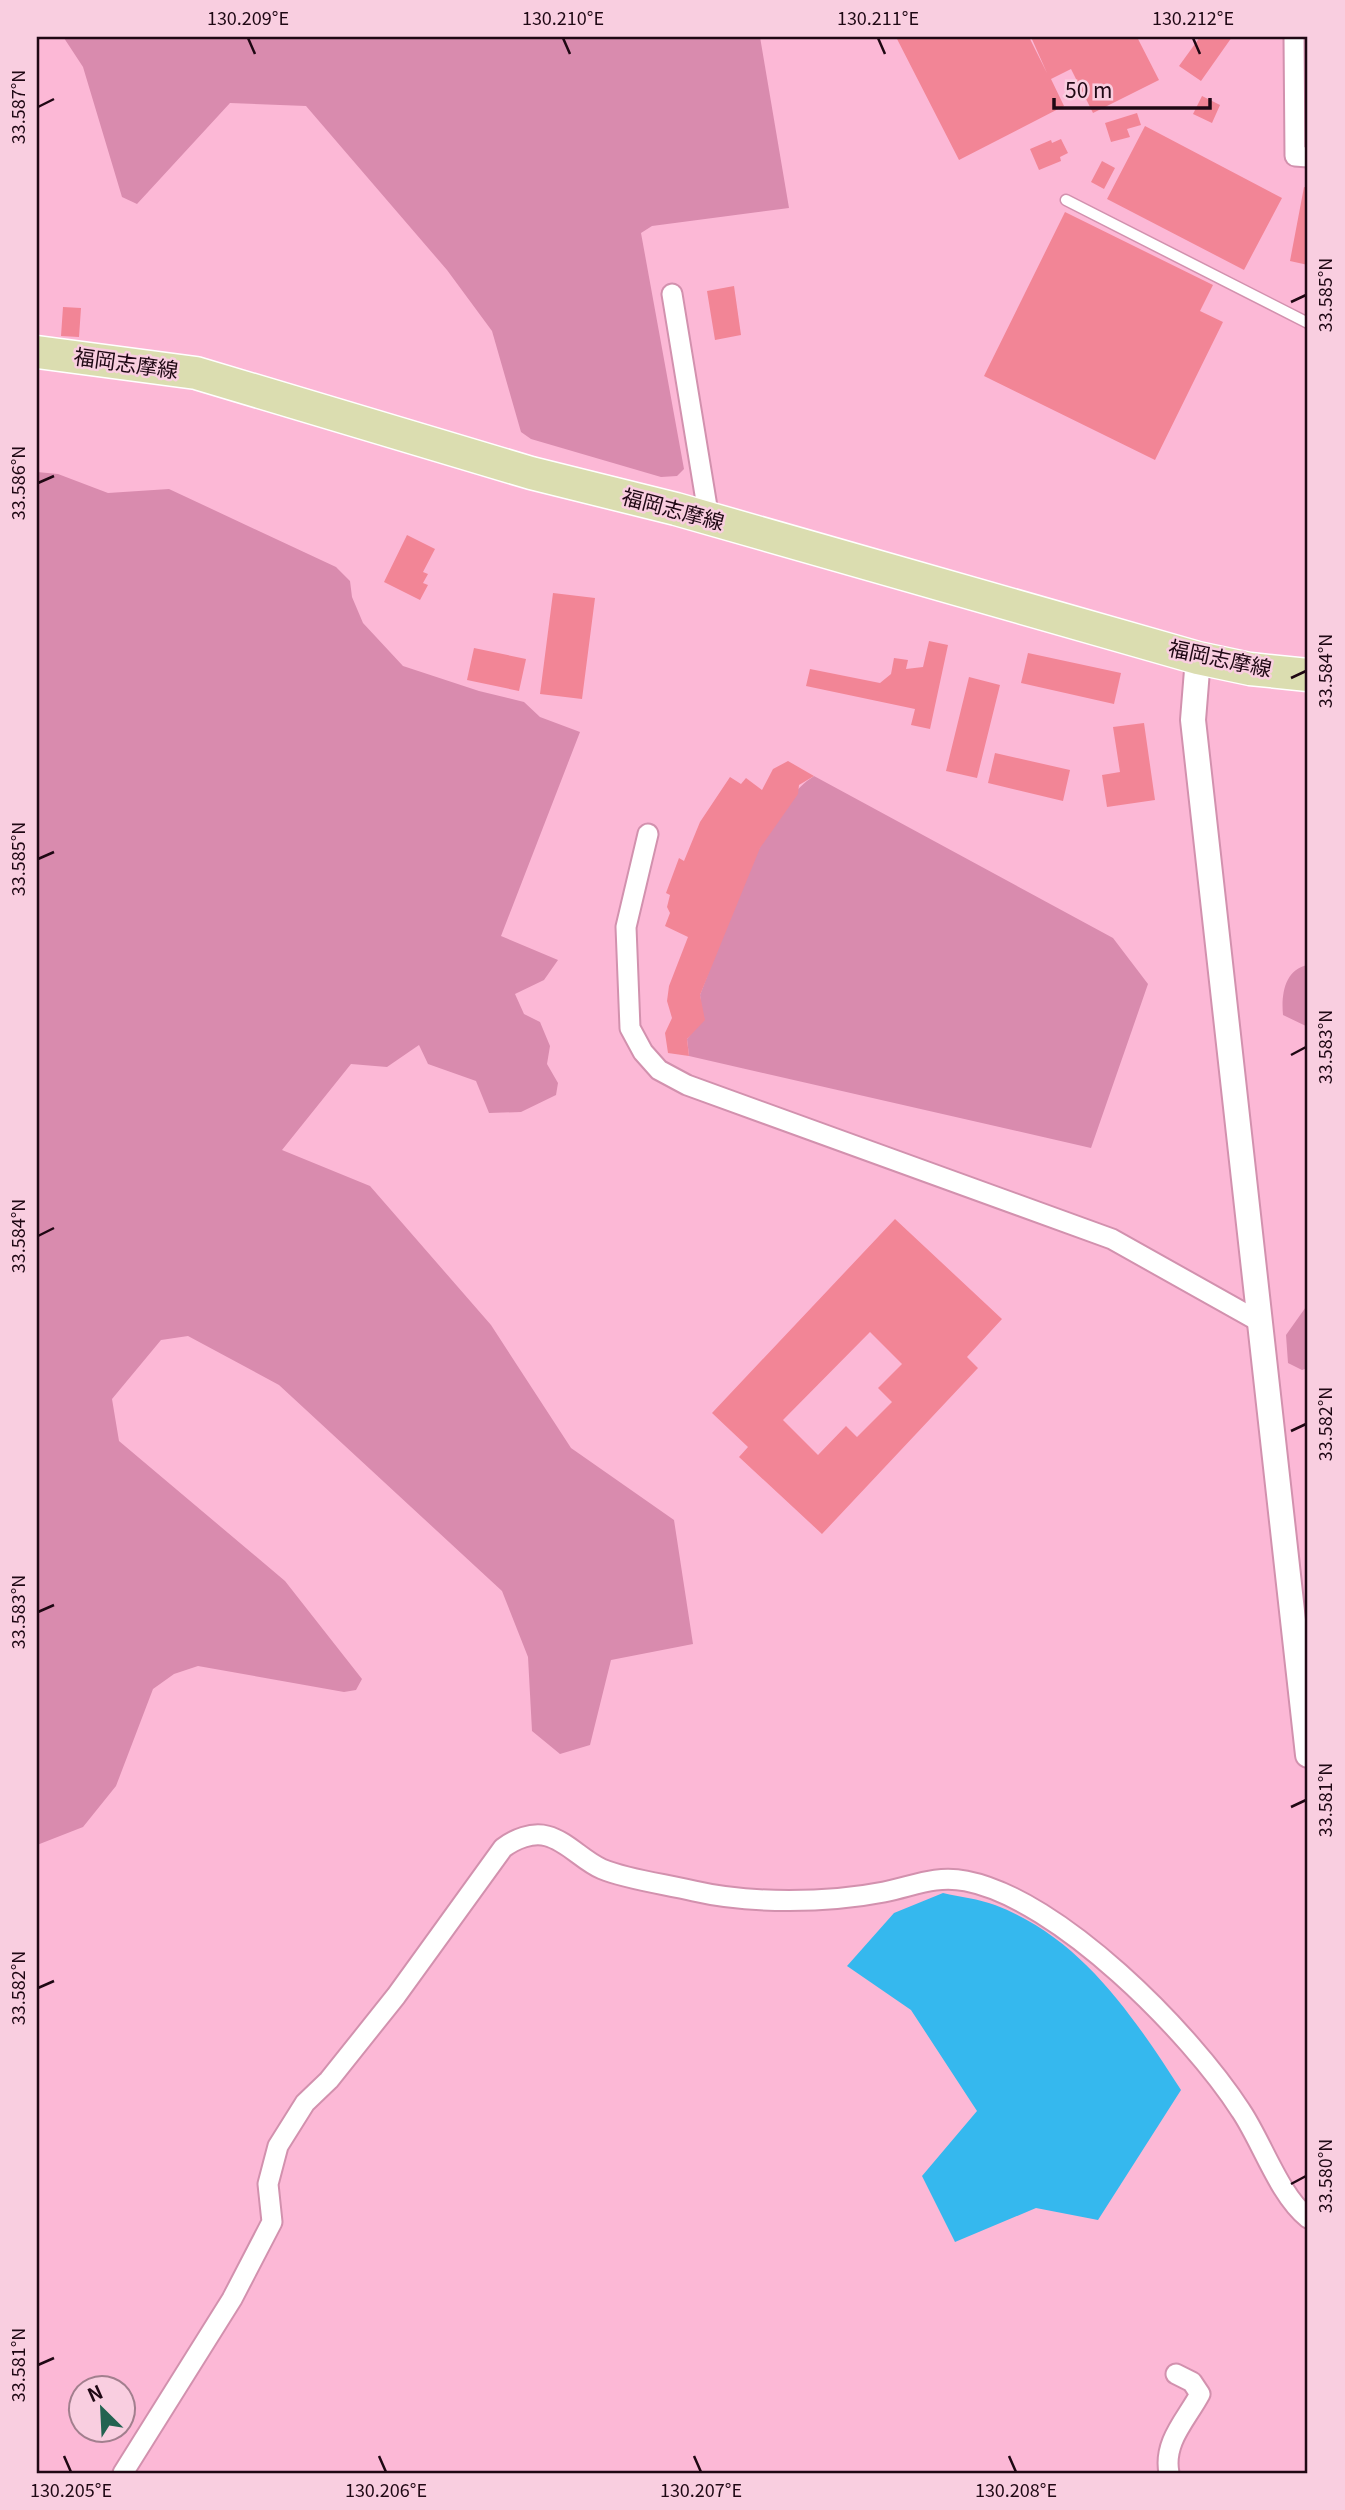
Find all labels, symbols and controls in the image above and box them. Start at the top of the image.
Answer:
text: 130.209°E [207,4,289,30]
text: 130.210°E [522,4,604,30]
text: 130.211°E [837,4,919,30]
text: 130.212°E [1152,4,1234,30]
scale bar [1054,66,1210,110]
text: 33.587°N [4,70,30,144]
text: 50 m [1065,74,1112,104]
text: 33.585°N [1311,258,1337,332]
street label: 福岡志摩線 [72,340,180,384]
text: 33.586°N [4,446,30,520]
street label: 福岡志摩線 [619,480,728,536]
street label: 福岡志摩線 [1166,631,1275,683]
text: 33.584°N [1311,634,1337,708]
text: 33.585°N [4,822,30,896]
text: 33.583°N [1311,1010,1337,1084]
text: 33.584°N [4,1199,30,1273]
text: 33.582°N [1311,1387,1337,1461]
text: 33.583°N [4,1575,30,1649]
text: 33.581°N [1311,1763,1337,1837]
text: 33.582°N [4,1951,30,2025]
text: 33.580°N [1311,2139,1337,2213]
text: 33.581°N [4,2328,30,2402]
north arrow [66,2374,136,2444]
text: N [82,2377,106,2407]
text: 130.205°E [30,2476,112,2502]
text: 130.206°E [345,2476,427,2502]
text: 130.207°E [660,2476,742,2502]
text: 130.208°E [975,2476,1057,2502]

